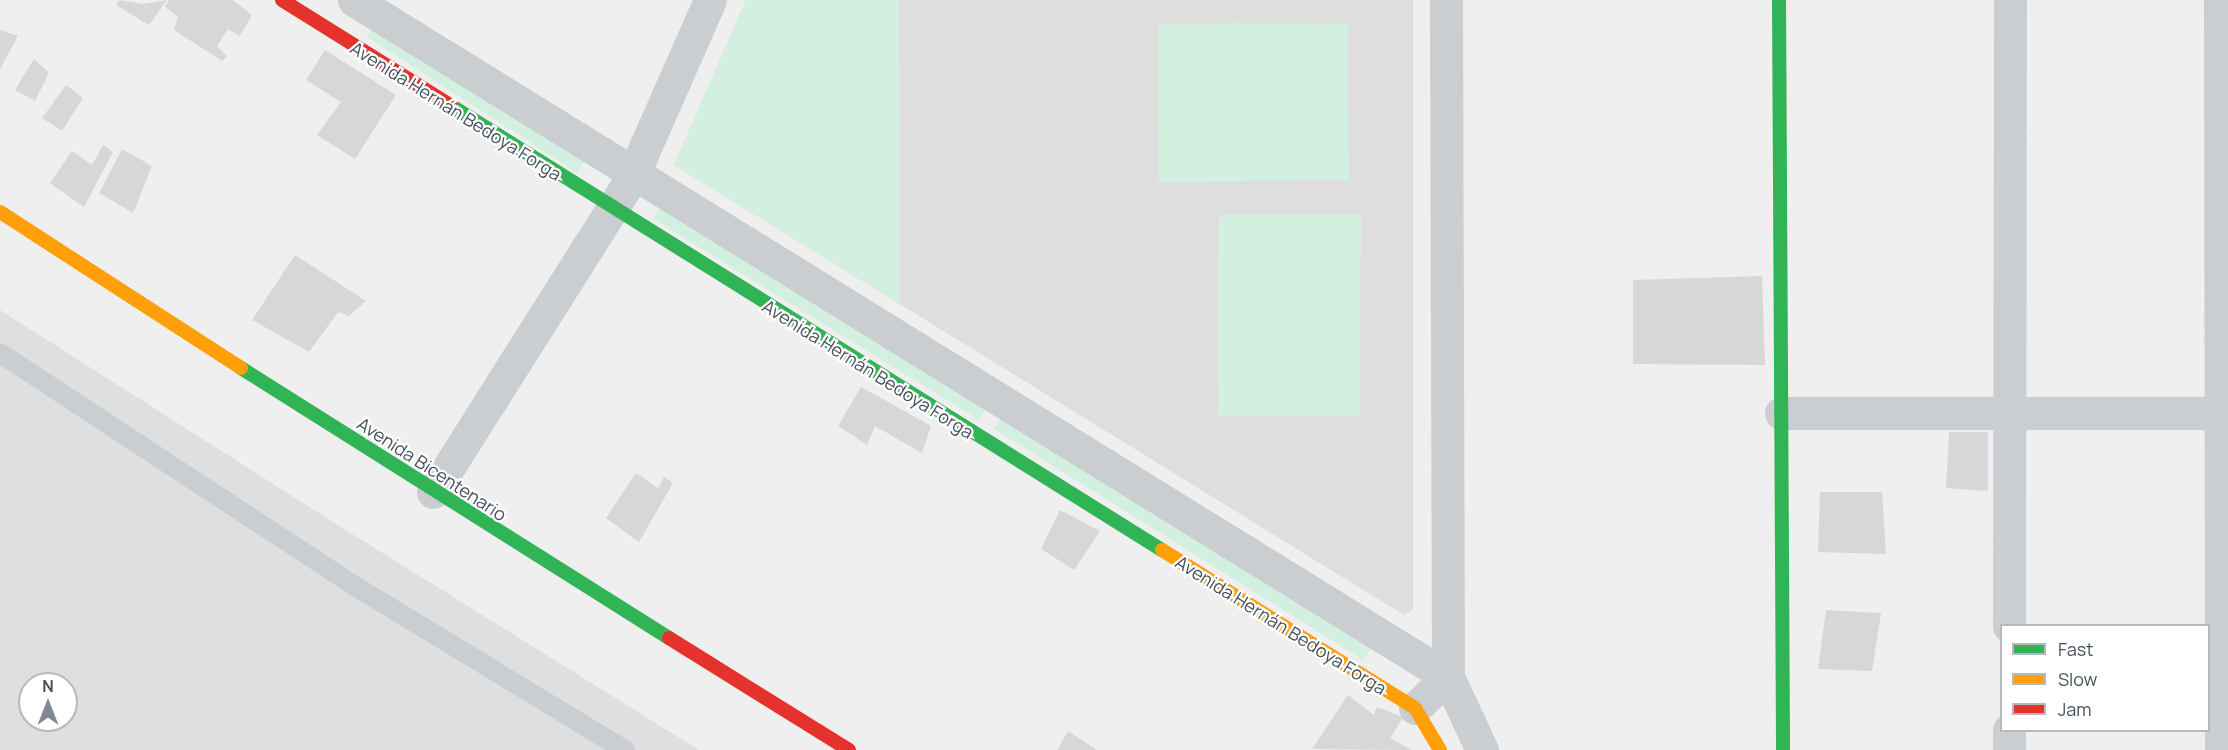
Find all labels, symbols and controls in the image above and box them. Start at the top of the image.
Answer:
street label: Avenida Hernán Bedoya Forga [347,37,565,185]
street label: Avenida Hernán Bedoya Forga [759,295,977,443]
street label: Avenida Bicentenario [353,413,511,525]
street label: Avenida Hernán Bedoya Forga [1172,551,1390,699]
legend [2000,624,2210,732]
text: Fast [2058,637,2093,661]
text: Slow [2058,667,2097,691]
north arrow [18,672,78,732]
text: N [42,675,54,697]
text: Jam [2058,697,2092,721]

